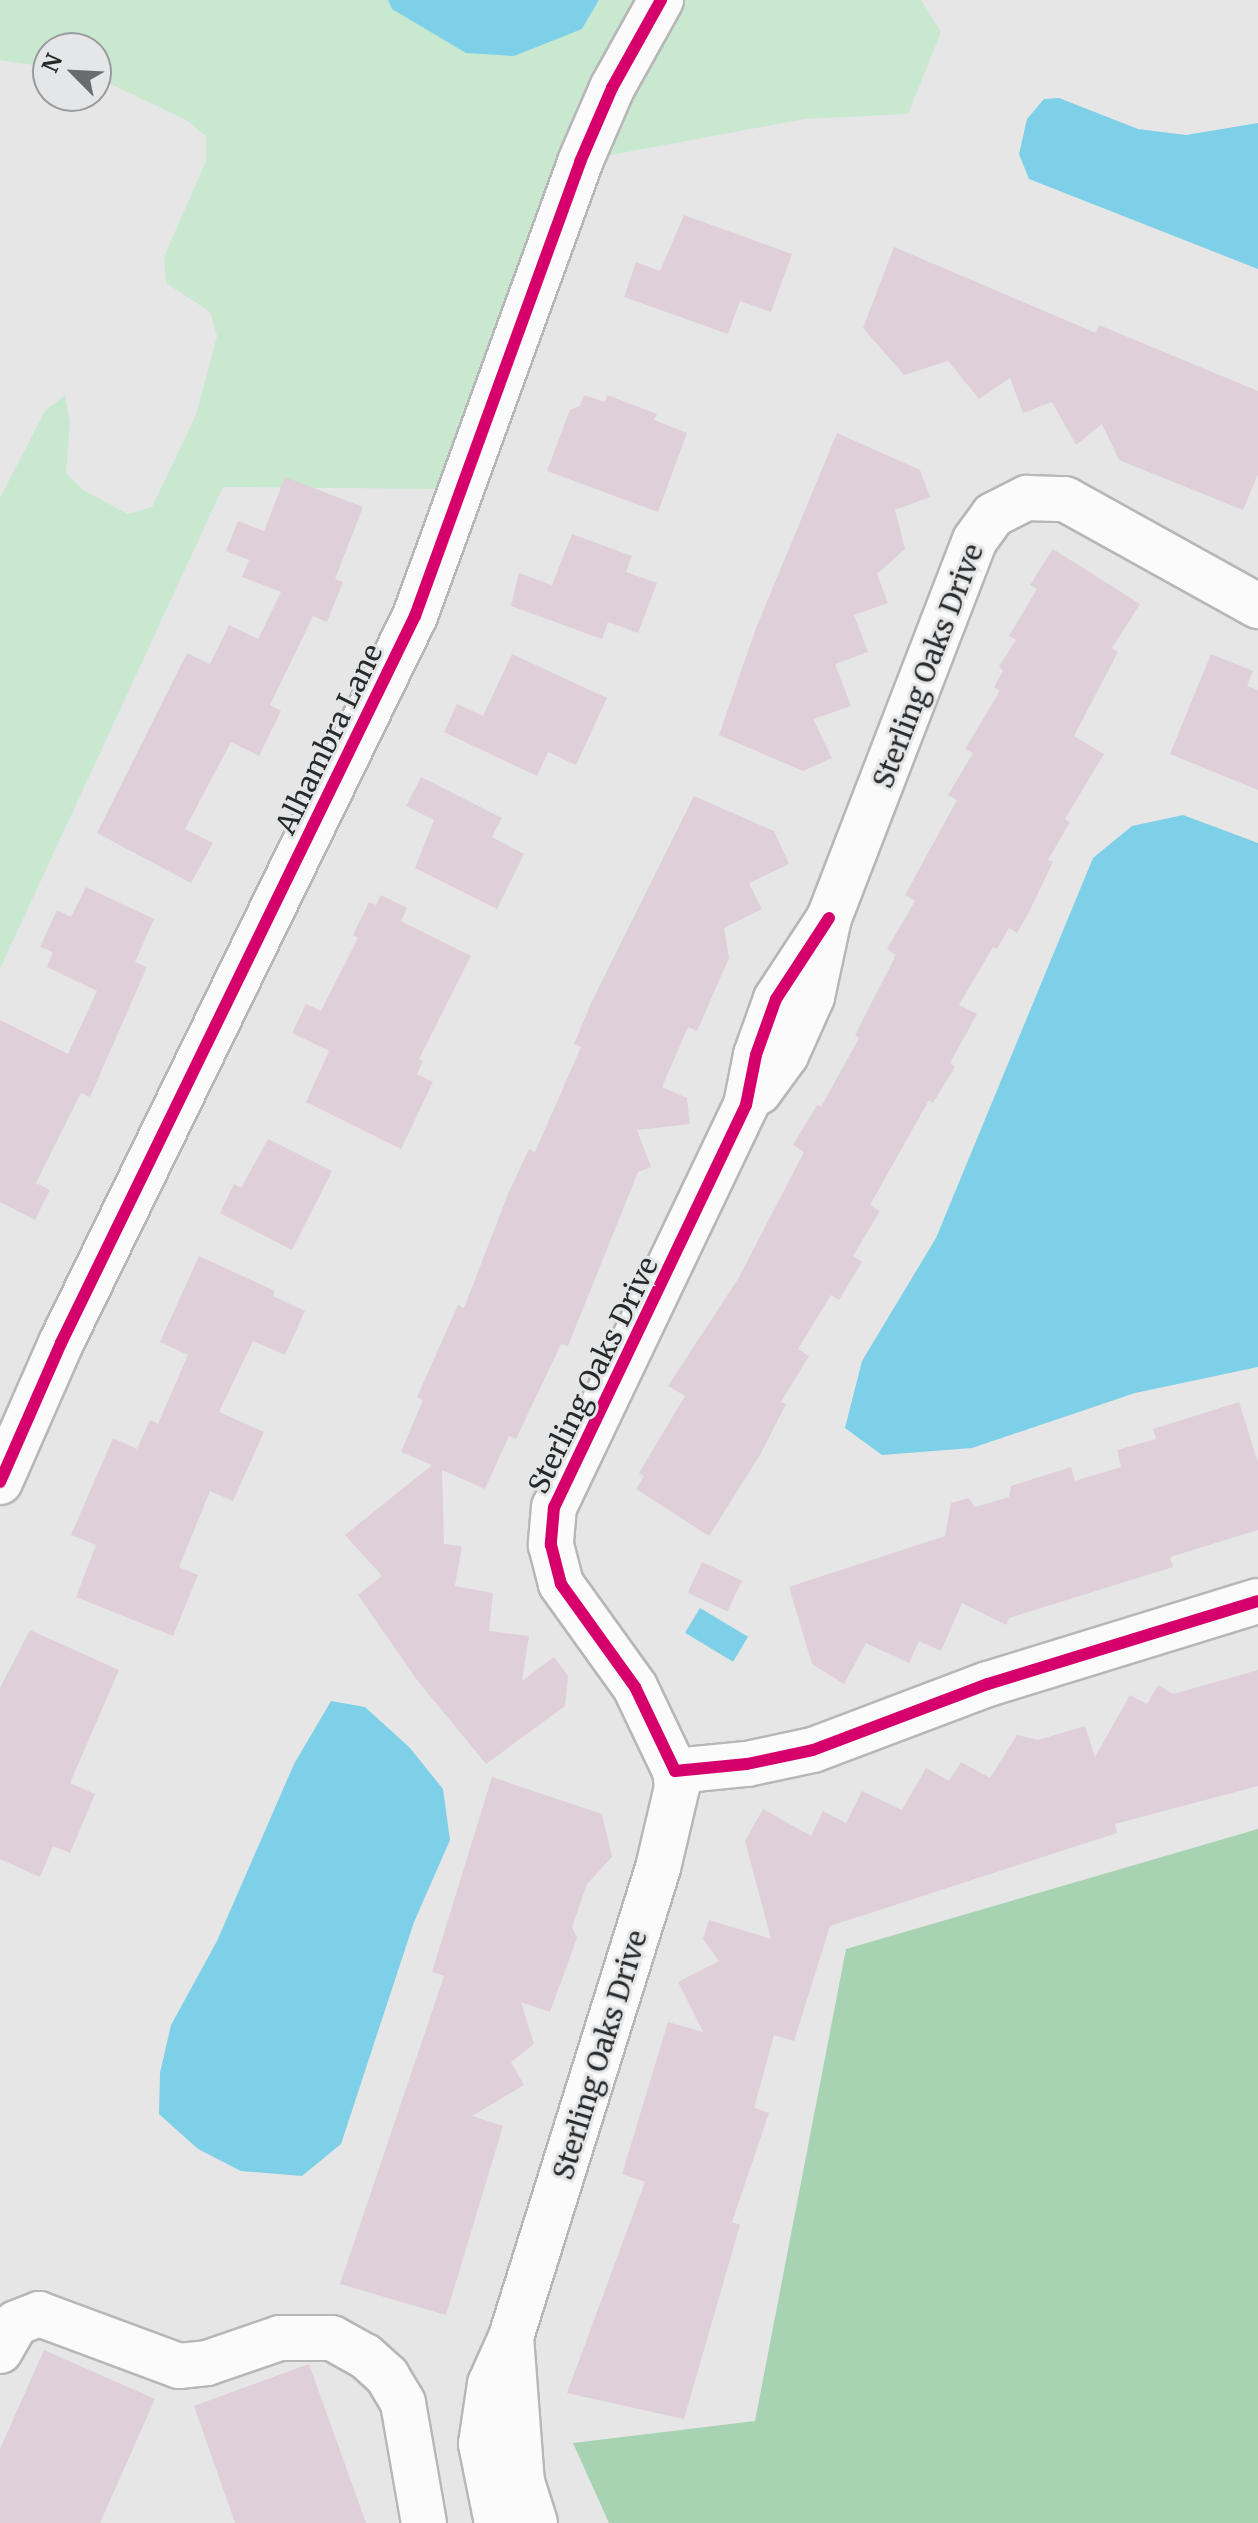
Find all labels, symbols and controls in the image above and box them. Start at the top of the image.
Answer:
north arrow [32,32,112,112]
text: N [36,49,68,77]
street label: Sterling Oaks Drive [866,539,990,793]
street label: Alhambra Lane [269,639,389,839]
street label: Sterling Oaks Drive [521,1251,665,1499]
street label: Sterling Oaks Drive [546,1926,654,2184]

